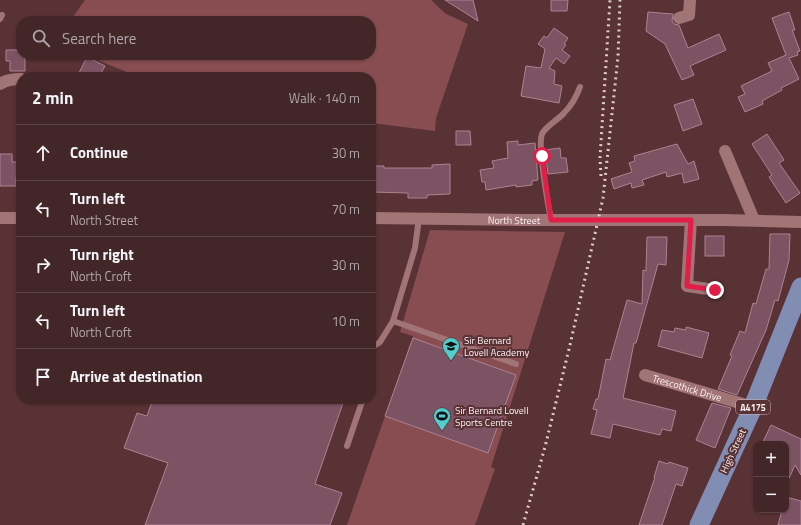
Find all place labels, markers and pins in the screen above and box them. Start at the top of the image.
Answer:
place label: Sir Bernard Lovell Academy [464,333,529,360]
school or university icon: Sir Bernard Lovell Academy [441,336,461,361]
place label: Sir Bernard Lovell Sports Centre [455,403,528,430]
sports icon: Sir Bernard Lovell Sports Centre [432,406,452,431]

